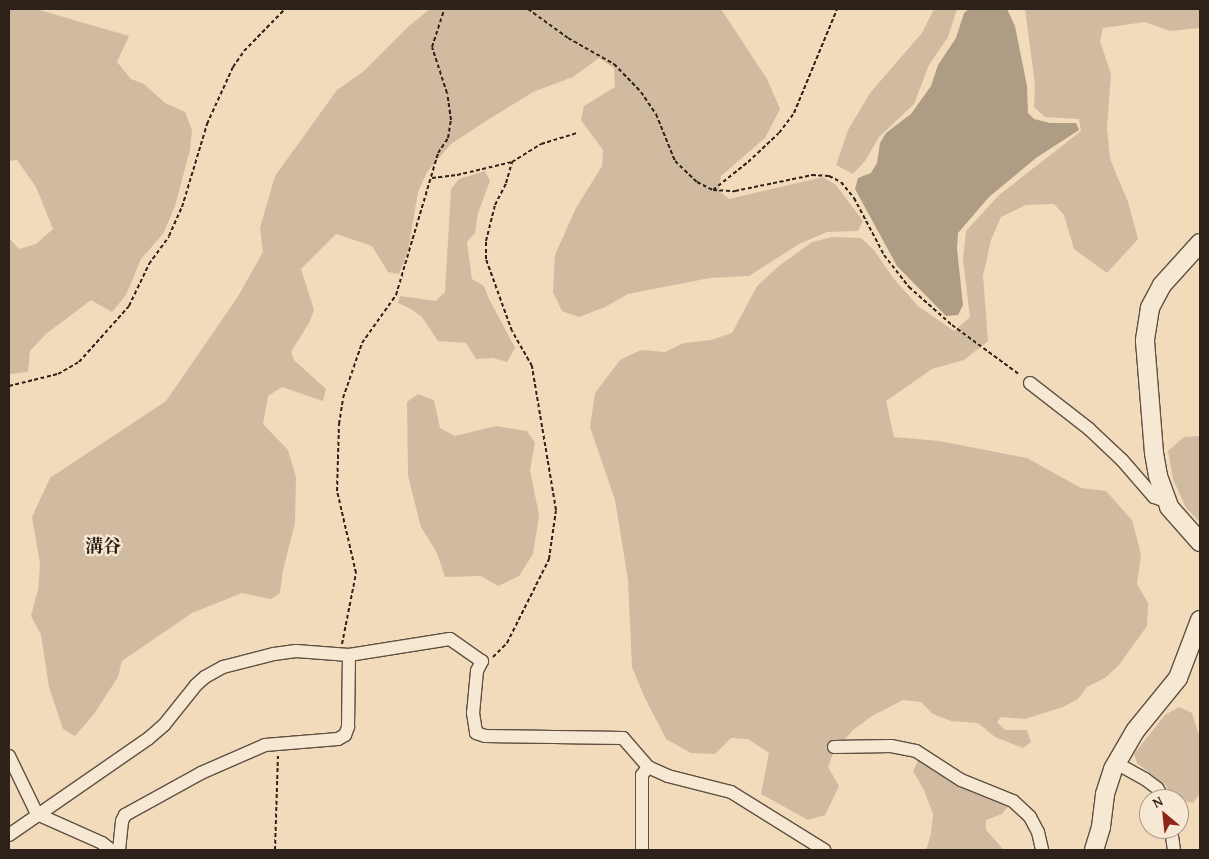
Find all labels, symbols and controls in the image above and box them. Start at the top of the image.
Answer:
district label: 溝谷 [85,535,121,557]
north arrow [1139,789,1189,839]
text: N [1149,791,1166,813]

